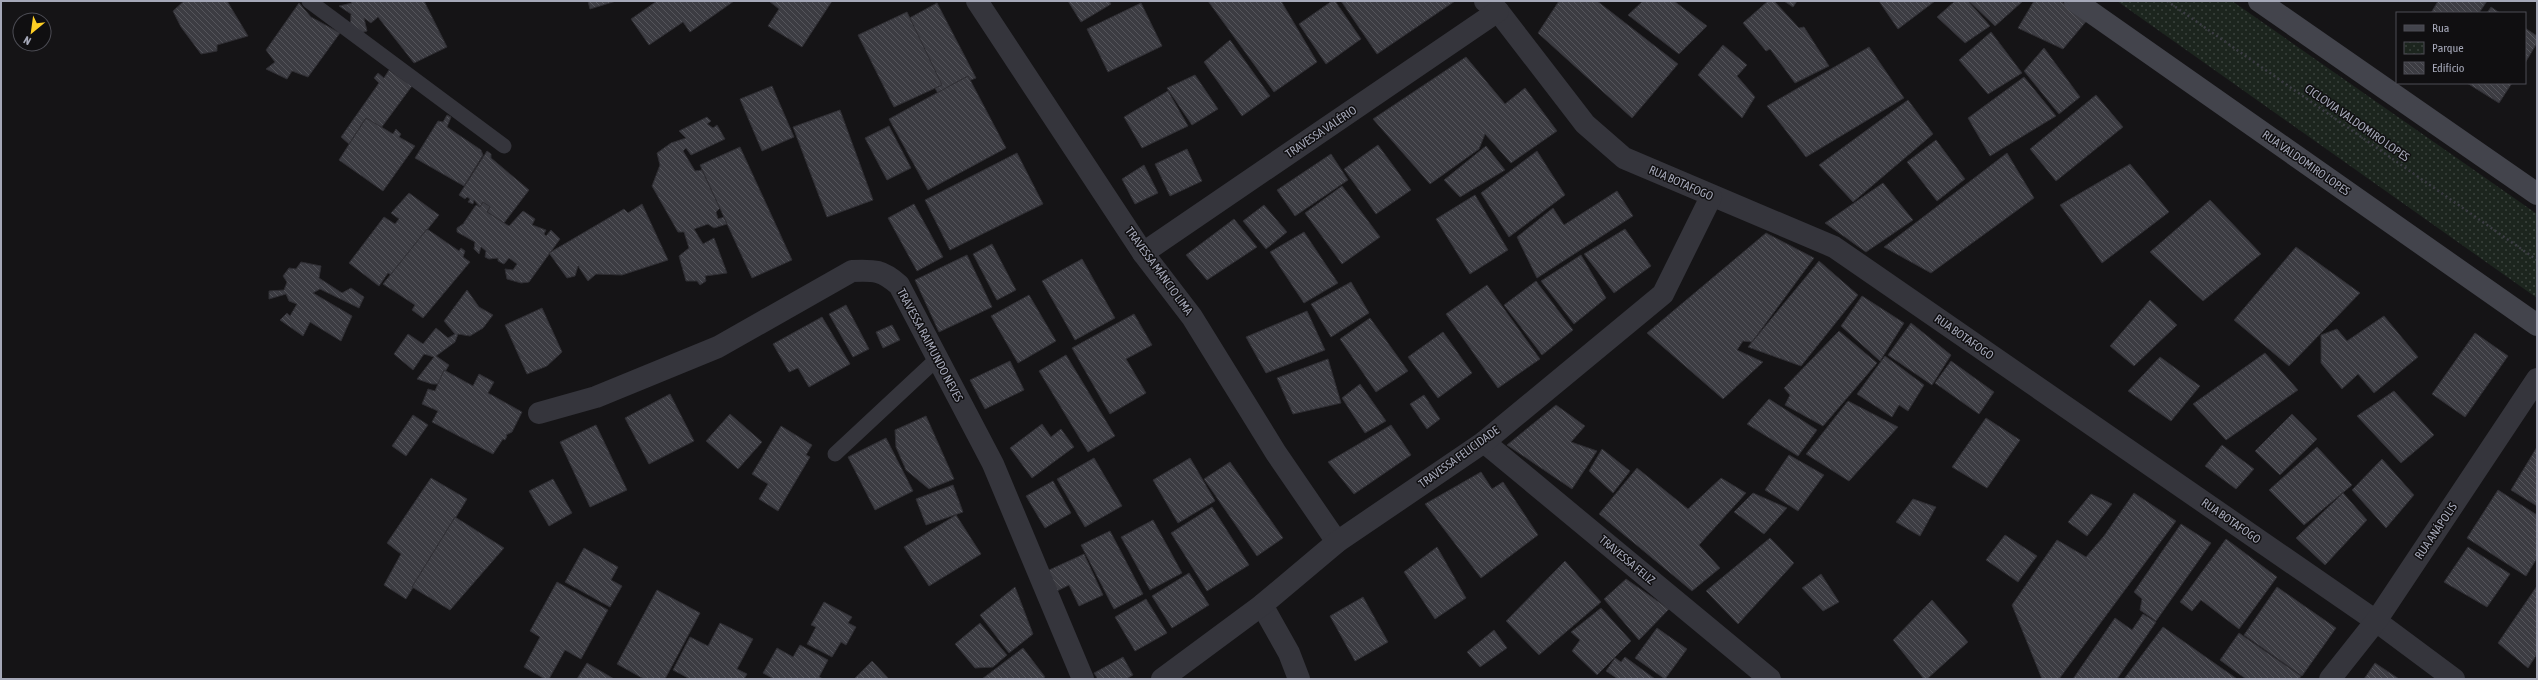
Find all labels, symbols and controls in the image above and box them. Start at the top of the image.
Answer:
north arrow [12,12,52,52]
legend [2396,12,2526,84]
text: Rua [2432,21,2449,35]
text: N [21,34,33,48]
text: Parque [2432,41,2464,55]
text: Edifício [2432,61,2465,75]
street label: CICLOVIA VALDOMIRO LOPES [2302,82,2412,164]
street label: TRAVESSA VALÉRIO [1283,103,1359,161]
street label: RUA VALDOMIRO LOPES [2260,128,2352,198]
street label: RUA BOTAFOGO [1647,163,1715,203]
street label: TRAVESSA MÂNCIO LIMA [1122,224,1196,318]
street label: TRAVESSA RAIMUNDO NEVES [894,286,966,404]
street label: RUA BOTAFOGO [1932,311,1996,363]
street label: TRAVESSA FELICIDADE [1416,423,1502,491]
street label: RUA BOTAFOGO [2199,495,2263,547]
street label: RUA ANÁPOLIS [2412,500,2460,562]
street label: TRAVESSA FELIZ [1596,533,1658,588]

